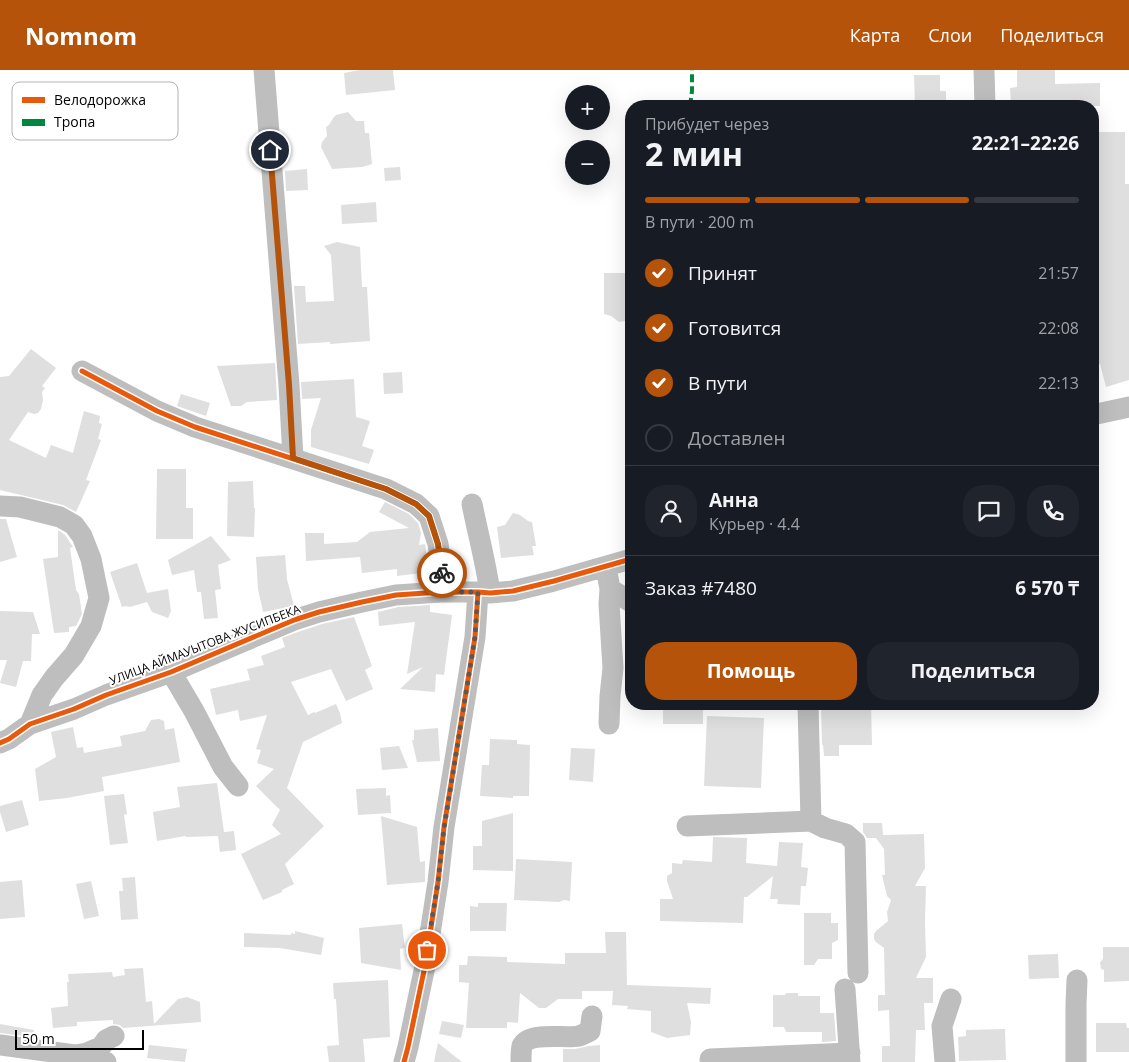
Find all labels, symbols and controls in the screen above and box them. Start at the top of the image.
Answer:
text: Nomnom [25,19,137,52]
text: Карта [850,23,900,47]
text: Слои [928,23,972,47]
text: Поделиться [1000,23,1104,47]
legend [12,82,178,140]
map controls [565,85,610,185]
button: + [565,85,610,130]
text: Велодорожка [54,90,146,109]
text: Тропа [54,112,95,131]
text: Прибудет через [645,113,769,135]
pin [249,129,291,171]
text: 22:21–22:26 [972,130,1079,156]
text: 2 мин [645,132,743,175]
icon: home [256,136,284,164]
button: − [565,140,610,185]
text: В пути · 200 m [645,211,754,233]
icon: check [645,259,673,287]
text: Принят [688,260,757,286]
text: 21:57 [1038,262,1079,284]
icon: check [645,314,673,342]
text: Готовится [688,315,781,341]
text: 22:08 [1038,317,1079,339]
icon: check [645,369,673,397]
text: В пути [688,370,748,396]
text: 22:13 [1038,372,1079,394]
text: Доставлен [688,425,786,451]
button: person [645,485,697,537]
button: chat [963,485,1015,537]
button: phone [1027,485,1079,537]
text: Анна [709,487,759,513]
text: Курьер · 4.4 [709,513,800,535]
courier [417,548,467,598]
icon: bike [428,559,456,587]
text: Заказ #7480 [645,575,757,601]
text: 6 570 ₸ [1015,575,1079,601]
street label: УЛИЦА АЙМАУЫТОВА ЖУСИПБЕКА [107,600,303,689]
button: Помощь [645,642,857,700]
button: Поделиться [867,642,1079,700]
pin [406,929,448,971]
icon: bag [413,936,441,964]
scale bar [15,1027,144,1050]
text: 50 m [22,1029,55,1048]

